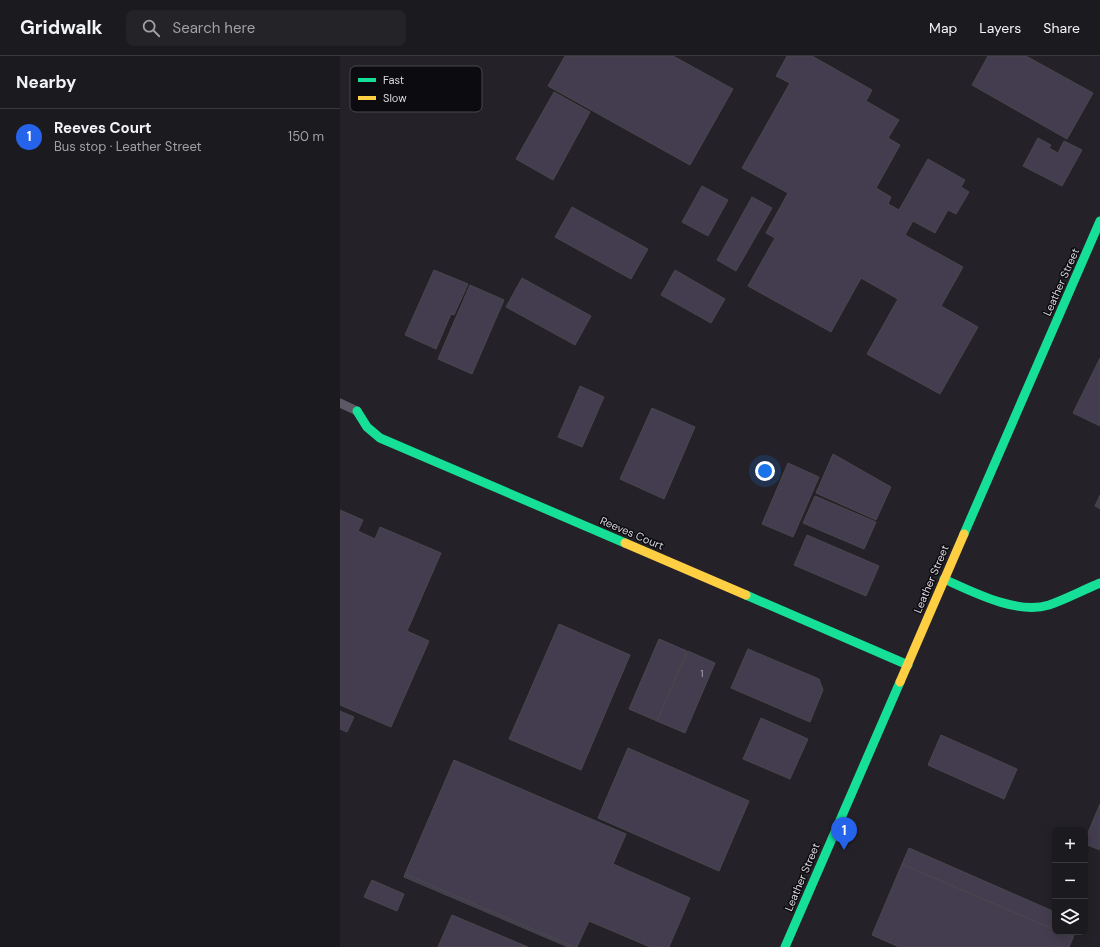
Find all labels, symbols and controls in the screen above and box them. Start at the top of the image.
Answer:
search box [126,10,406,46]
text: Gridwalk [20,15,102,40]
icon: search [140,17,162,39]
text: Search here [172,18,255,38]
text: Map [929,19,957,37]
text: Layers [979,19,1021,37]
text: Share [1043,19,1080,37]
legend [350,66,482,112]
text: Nearby [16,71,76,93]
text: Fast [383,73,404,87]
text: Slow [383,91,407,105]
text: Reeves Court [54,118,152,138]
text: 1 [27,128,31,145]
text: 150 m [288,128,324,145]
text: Bus stop · Leather Street [54,138,202,155]
street label: Leather Street [1040,246,1082,318]
your location [755,461,775,481]
street label: Reeves Court [598,513,666,553]
street label: Leather Street [910,543,952,615]
house number: 1 [701,668,704,680]
pin: 1 [831,817,857,850]
map controls [1052,827,1088,935]
button: + [1052,827,1088,863]
street label: Leather Street [781,841,823,913]
button: − [1052,863,1088,899]
button: layers [1052,899,1088,935]

